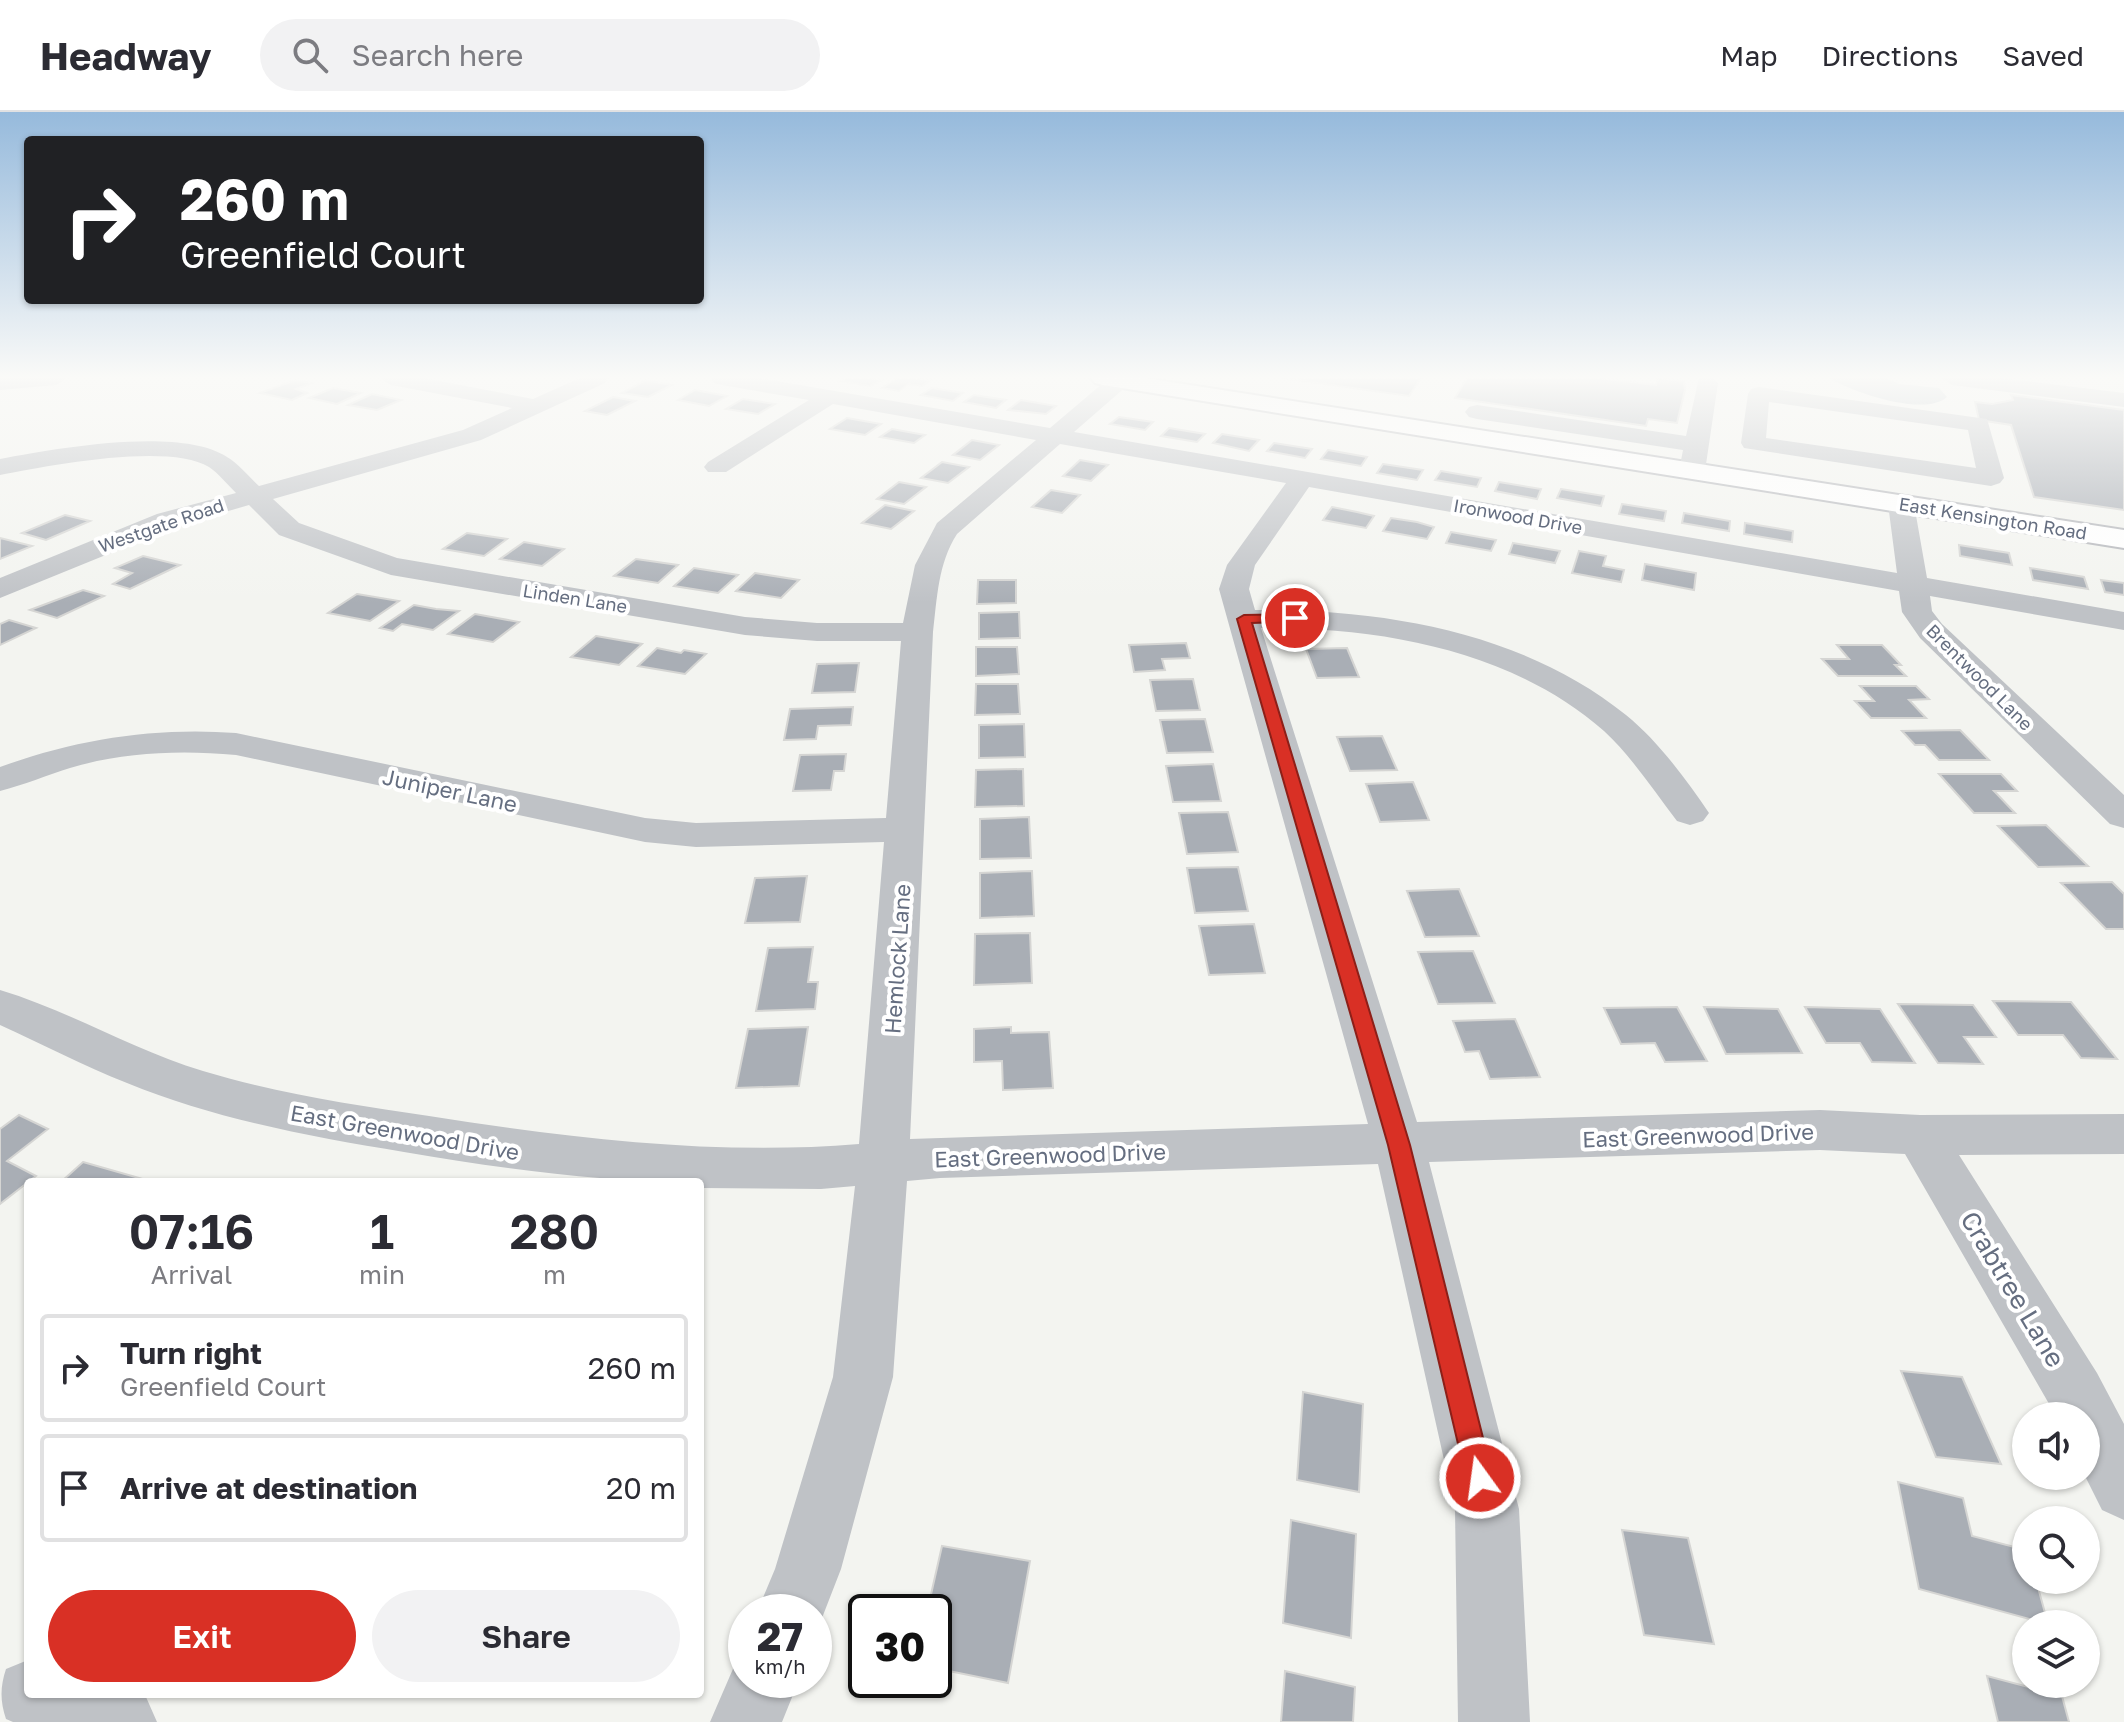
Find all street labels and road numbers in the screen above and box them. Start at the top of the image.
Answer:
street label: East Kensington Road [1897,492,2089,544]
street label: Westgate Road [95,493,227,557]
street label: Ironwood Drive [1452,494,1584,538]
street label: Linden Lane [521,579,629,617]
street label: Brentwood Lane [1922,619,2038,735]
street label: Juniper Lane [380,763,520,817]
street label: Hemlock Lane [878,883,916,1035]
street label: East Greenwood Drive [288,1099,522,1165]
street label: East Greenwood Drive [1582,1117,1814,1153]
street label: East Greenwood Drive [934,1137,1166,1173]
street label: Crabtree Lane [1954,1206,2072,1372]

